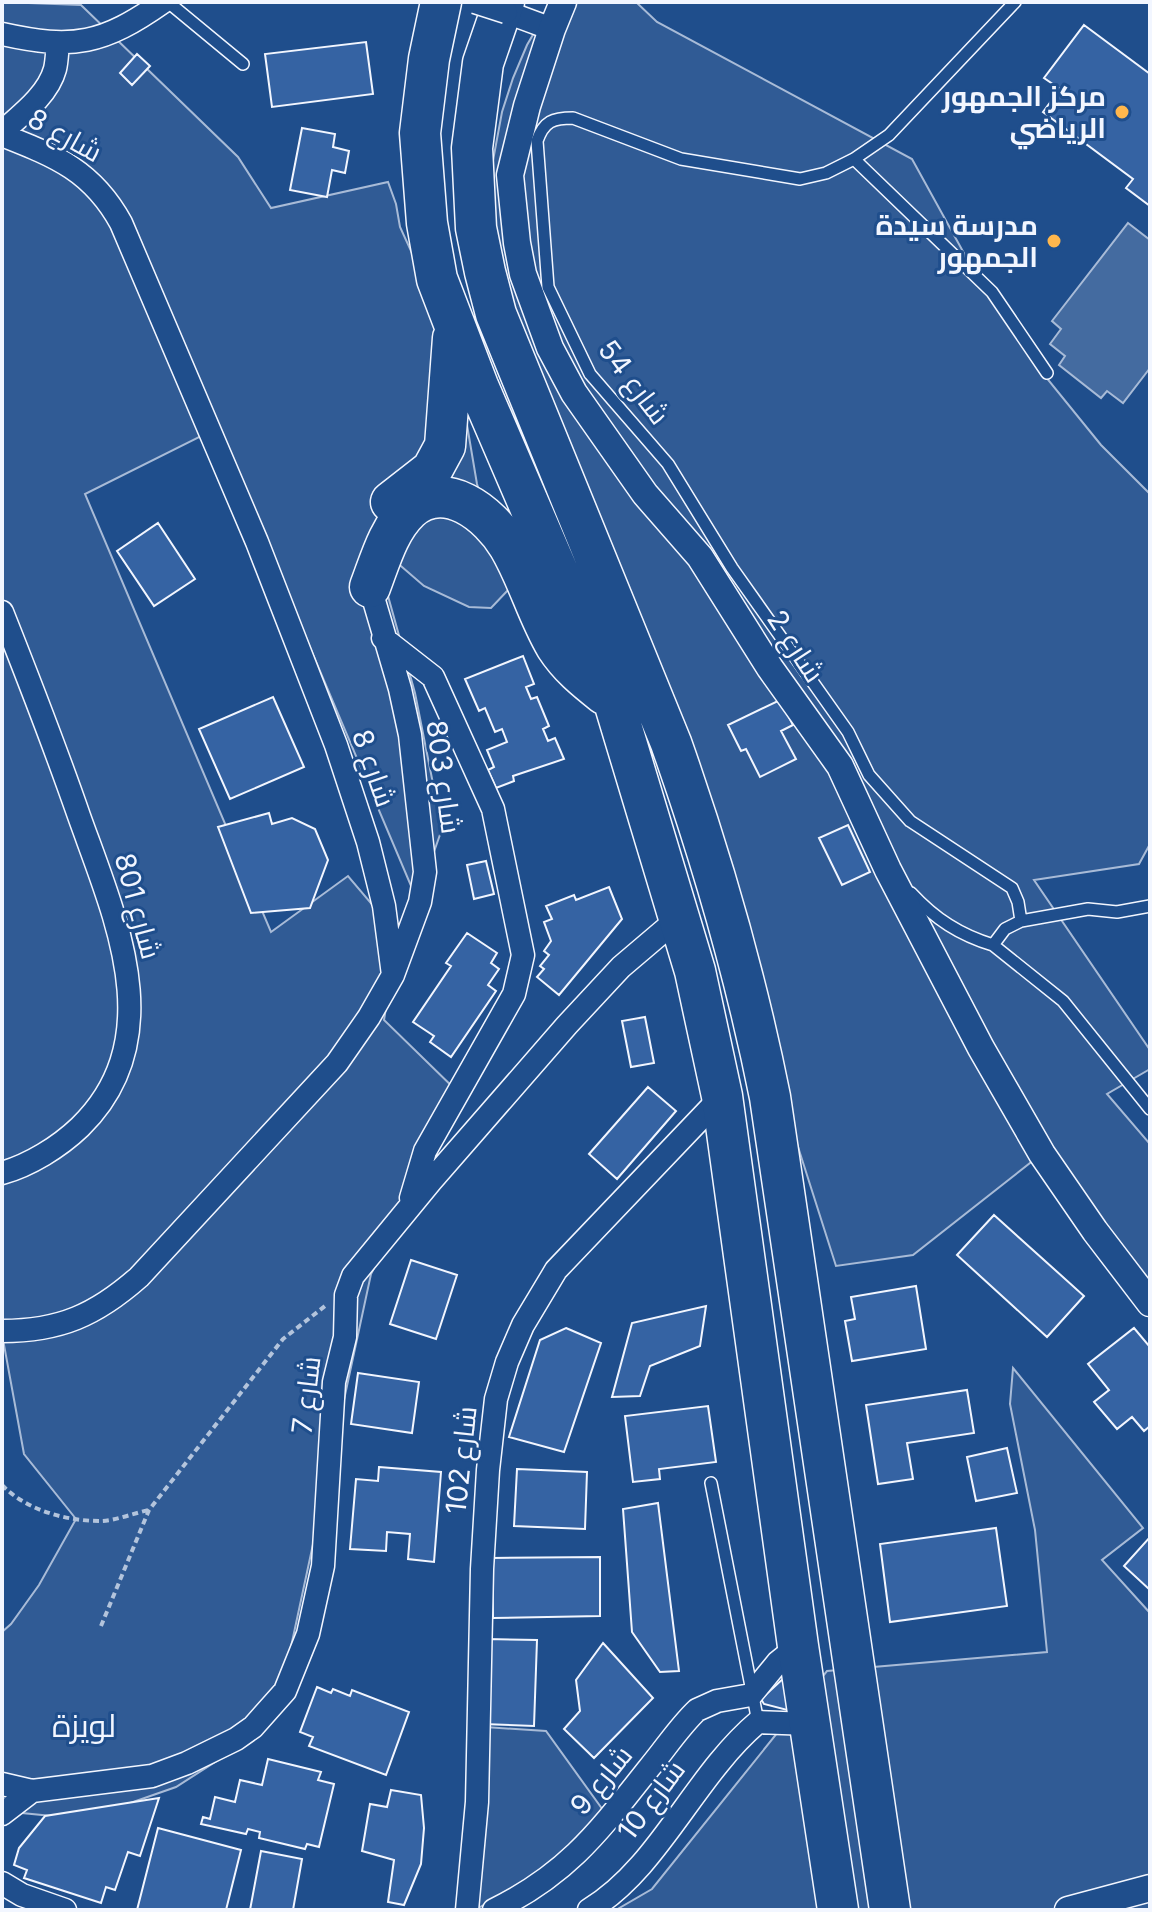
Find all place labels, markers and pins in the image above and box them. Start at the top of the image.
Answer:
place label: مركز الجمهور الرياضي [941,79,1106,150]
marker: مركز الجمهور الرياضي [1113,103,1131,121]
place label: مدرسة سيدة الجمهور [875,208,1038,275]
marker: مدرسة سيدة الجمهور [1045,232,1063,250]

